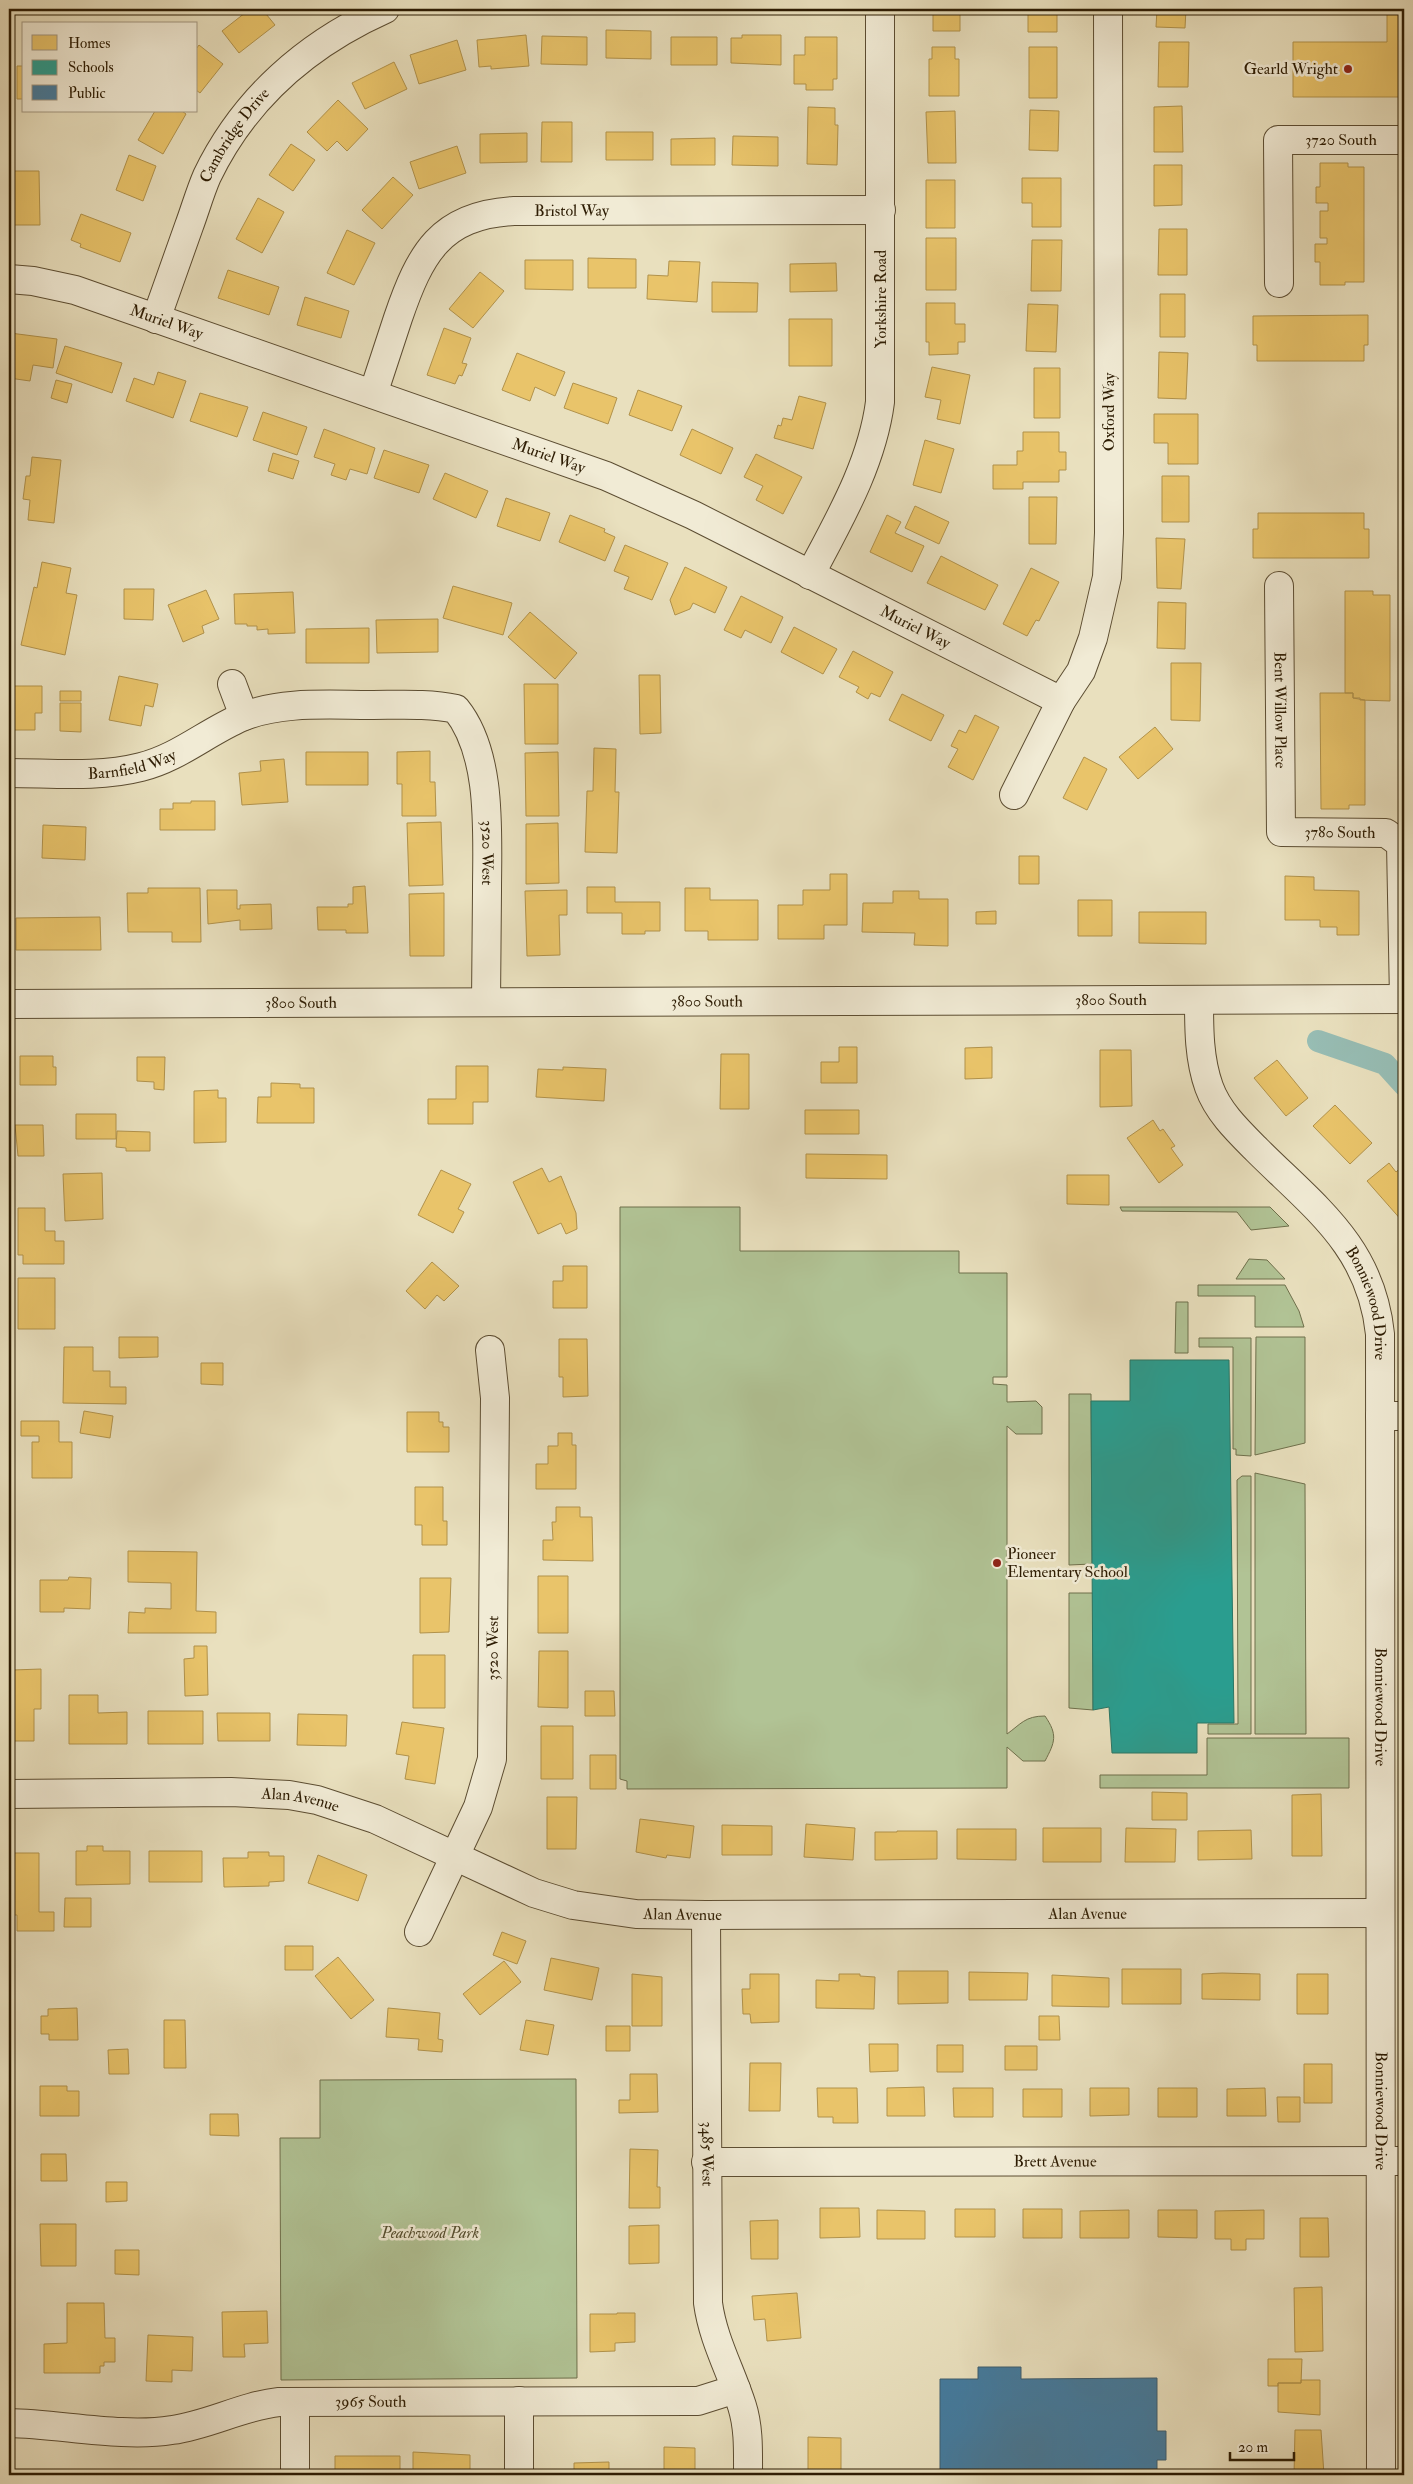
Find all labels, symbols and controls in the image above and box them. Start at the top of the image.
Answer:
legend [22,22,198,112]
text: Homes [68,34,110,53]
text: Schools [68,58,114,77]
place label: Gearld Wright [1244,59,1338,79]
marker: Gearld Wright [1342,63,1354,75]
street label: Cambridge Drive [195,83,274,186]
text: Public [68,84,106,103]
street label: 3720 South [1305,130,1377,150]
street label: Bristol Way [534,201,610,221]
street label: Yorkshire Road [871,250,891,348]
street label: Muriel Way [127,300,207,344]
street label: Oxford Way [1099,372,1119,451]
street label: Muriel Way [509,434,589,478]
street label: Muriel Way [877,601,955,654]
street label: Bent Willow Place [1270,652,1290,769]
street label: Barnfield Way [87,744,180,784]
street label: 3520 West [477,820,497,885]
street label: 3780 South [1304,822,1376,843]
street label: 3800 South [1075,990,1148,1010]
street label: 3800 South [671,991,744,1012]
street label: 3800 South [265,993,338,1013]
street label: Bonniewood Drive [1341,1242,1390,1361]
place label: Pioneer Elementary School [1007,1544,1128,1582]
marker: Pioneer Elementary School [991,1557,1003,1569]
street label: 3520 West [483,1616,503,1681]
street label: Bonniewood Drive [1370,1648,1390,1767]
street label: Alan Avenue [260,1784,342,1817]
street label: Alan Avenue [642,1904,722,1925]
street label: Alan Avenue [1047,1904,1127,1924]
street label: Bonniewood Drive [1371,2052,1391,2171]
street label: 3485 West [697,2122,717,2186]
street label: Brett Avenue [1013,2151,1097,2172]
park label: Peachwood Park [380,2223,479,2243]
street label: 3965 South [335,2392,407,2412]
scale bar [1230,2429,1294,2461]
text: 20 m [1238,2438,1268,2457]

